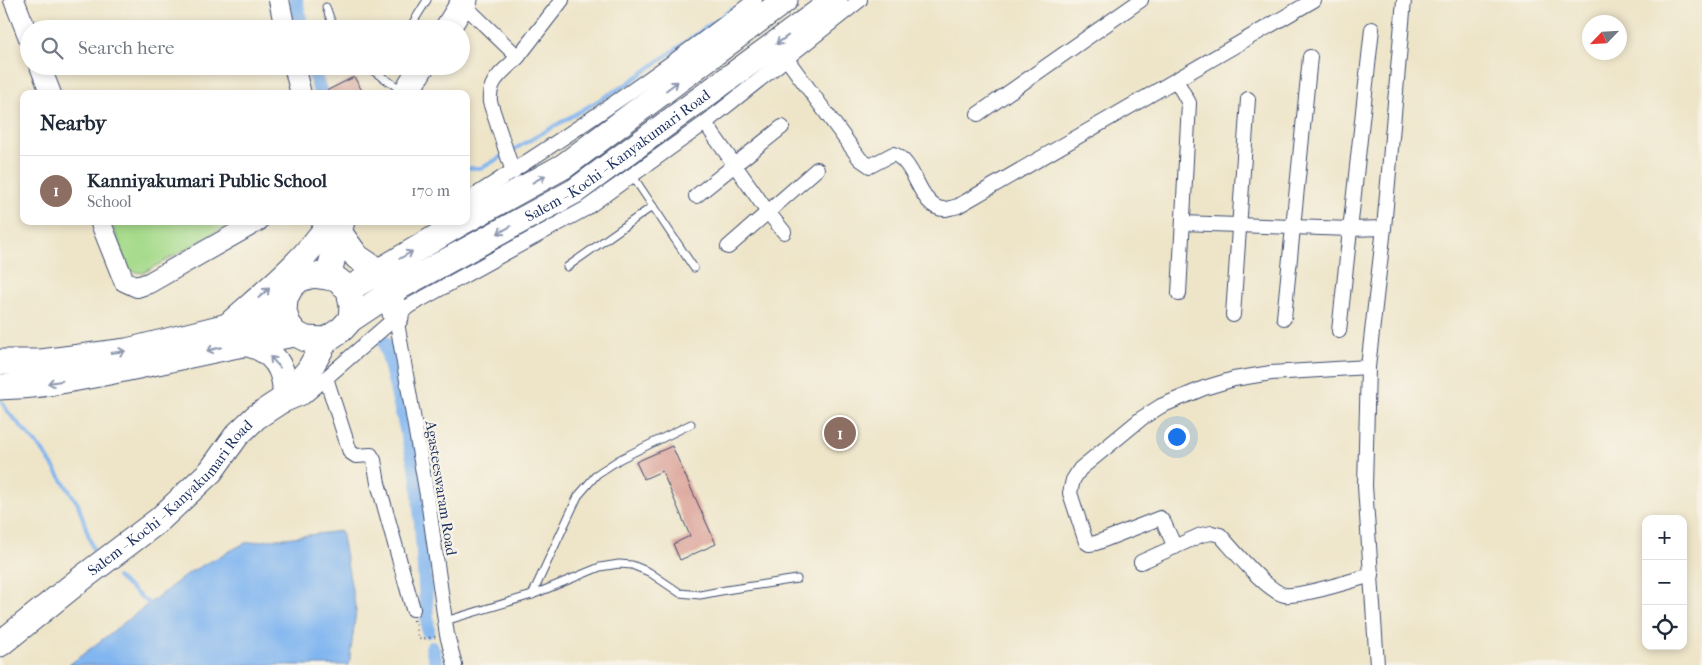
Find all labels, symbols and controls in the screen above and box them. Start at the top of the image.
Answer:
north arrow [1582,15,1627,60]
search box [20,20,470,75]
icon: search [38,34,66,62]
one-way arrow [775,35,789,45]
text: Search here [78,37,174,59]
one-way arrow [665,80,678,91]
street label: Salem - Kochi - Kanyakumari Road [522,85,714,226]
text: Nearby [40,111,106,135]
text: Kanniyakumari Public School [87,170,327,192]
one-way arrow [532,174,546,184]
text: 1 [53,181,59,200]
text: 170 m [411,181,450,200]
text: School [87,192,132,211]
one-way arrow [496,225,511,235]
one-way arrow [398,249,412,259]
one-way arrow [258,287,271,299]
one-way arrow [206,345,222,354]
one-way arrow [110,347,126,357]
one-way arrow [270,355,281,368]
one-way arrow [47,378,63,388]
pin: 1 [824,414,856,452]
street label: Salem - Kochi - Kanyakumari Road [84,415,257,580]
street label: Agasteeswaram Road [421,418,461,558]
your location [1164,424,1190,450]
map controls [1642,515,1687,650]
button: + [1642,515,1687,560]
button: − [1642,560,1687,605]
button: locate [1642,605,1687,650]

